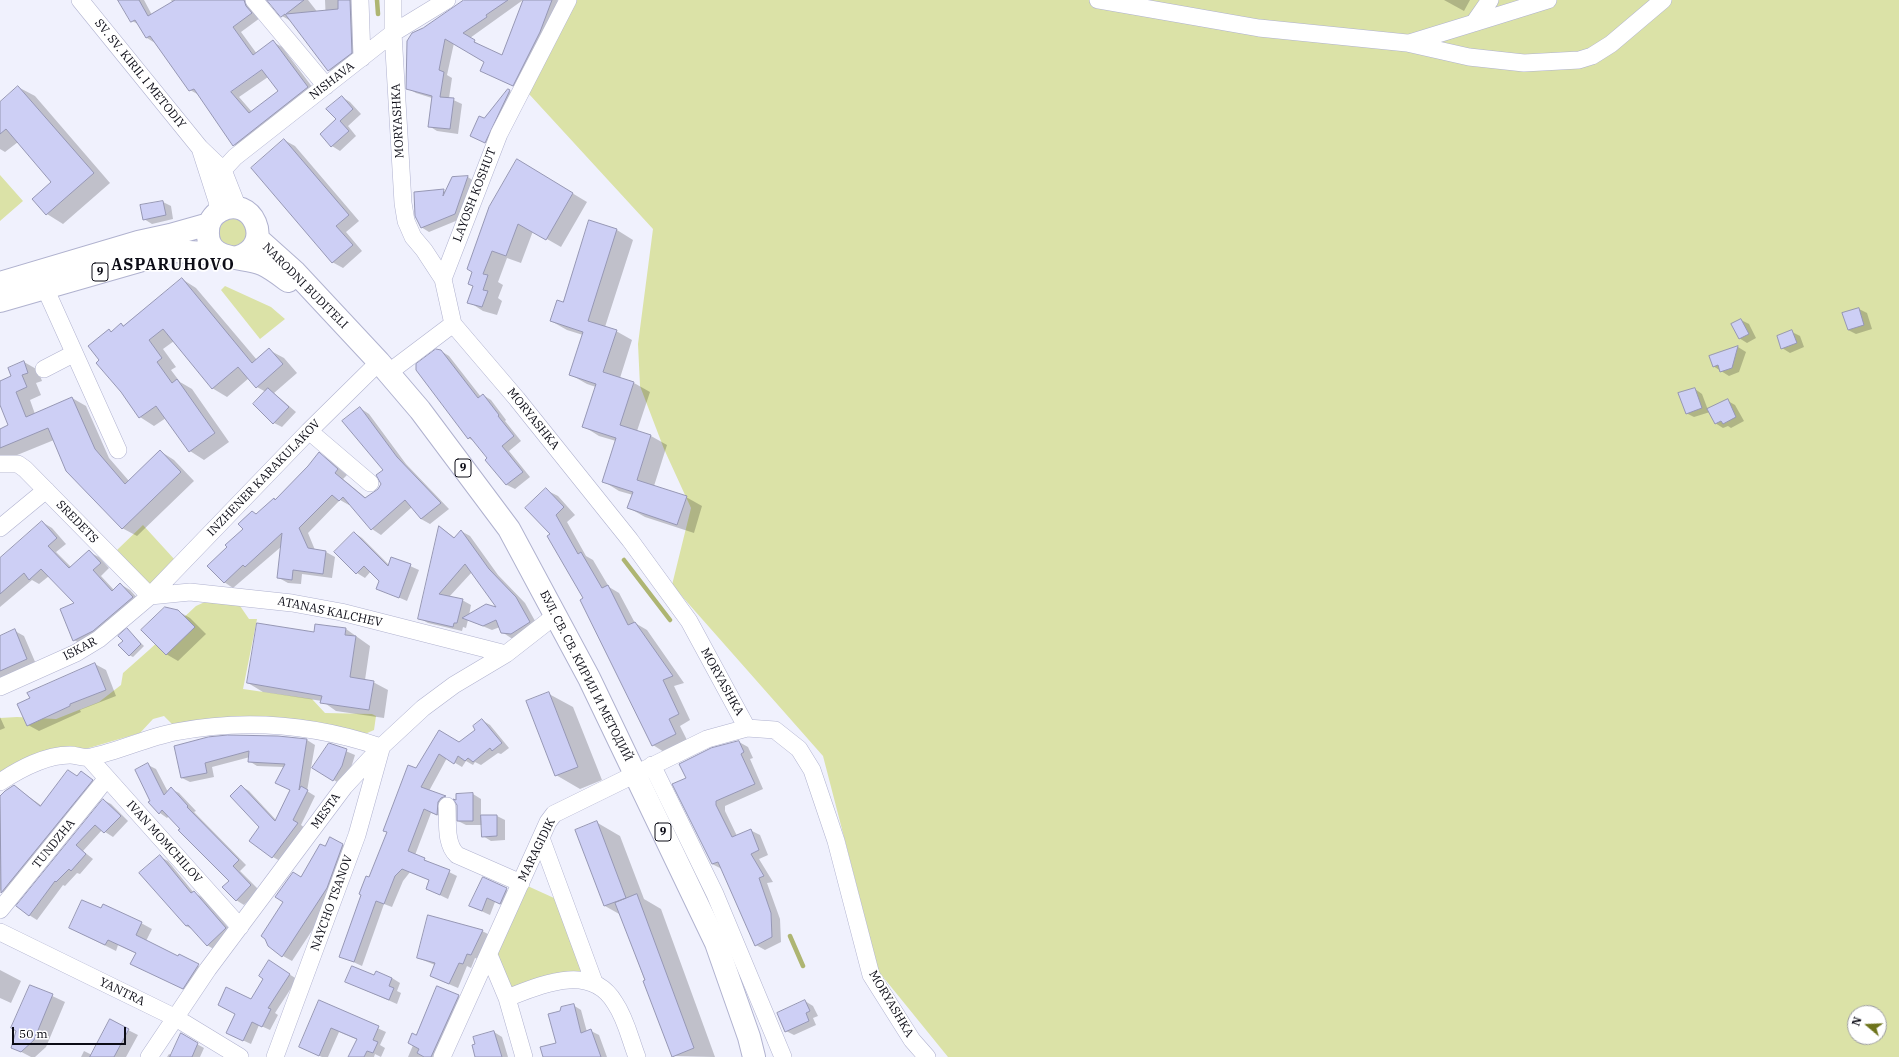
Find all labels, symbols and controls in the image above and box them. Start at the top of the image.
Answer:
street label: SV. SV. KIRIL I METODIY [91,16,189,132]
street label: NISHAVA [307,59,357,103]
street label: MORYASHKA [389,83,407,159]
street label: LAYOSH KOSHUT [450,146,500,244]
street label: NARODNI BUDITELI [259,240,351,332]
district label: ASPARUHOVO [111,255,235,275]
road number: 9 [92,263,108,281]
street label: MORYASHKA [504,385,562,453]
street label: INZHENER KARAKULAKOV [204,417,324,539]
road number: 9 [455,459,471,477]
street label: SREDETS [53,498,101,546]
street label: БУЛ. СВ. СВ. КИРИЛ И МЕТОДИЙ [536,588,636,764]
street label: ATANAS KALCHEV [276,594,384,630]
street label: ISKAR [61,634,99,664]
street label: MORYASHKA [698,646,746,718]
street label: MESTA [308,790,344,832]
street label: IVAN MOMCHILOV [123,798,205,886]
street label: TUNDZHA [30,816,78,872]
street label: MARAGIDIK [515,816,559,884]
road number: 9 [655,823,671,841]
street label: NAYCHO TSANOV [308,853,356,953]
street label: MORYASHKA [865,968,917,1040]
street label: YANTRA [97,975,147,1009]
north arrow [1847,1005,1887,1045]
text: N [1849,1015,1865,1028]
scale bar [14,1019,128,1045]
text: 50 m [19,1026,48,1041]

